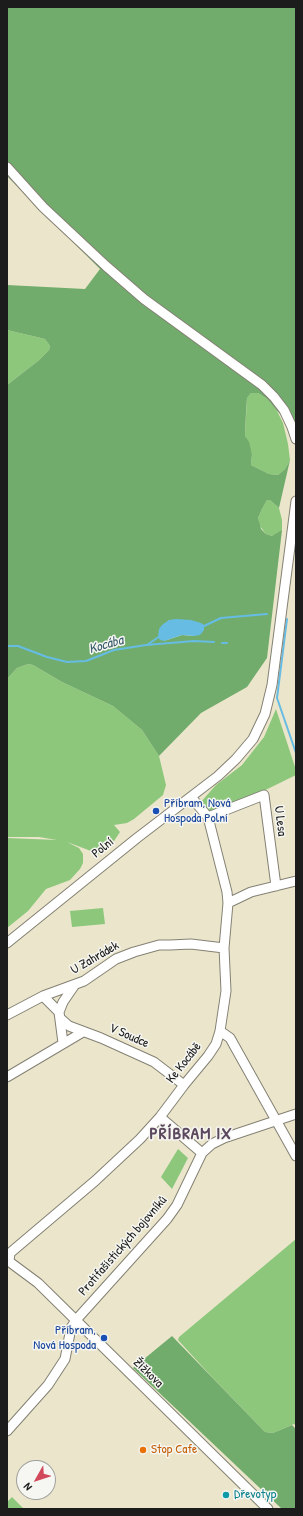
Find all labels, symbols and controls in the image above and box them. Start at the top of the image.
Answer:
water label: Kocába [87,632,125,658]
place label: Příbram, Nová Hospoda Polní [164,796,231,827]
street label: U Lesa [270,805,290,837]
marker: Příbram, Nová Hospoda Polní [151,806,161,816]
street label: Polní [89,834,117,862]
street label: U Zahrádek [68,938,122,978]
street label: V Soudce [107,1020,151,1052]
street label: Ke Kocábě [163,1039,205,1087]
district label: PŘÍBRAM IX [150,1124,232,1144]
street label: Protifašistických bojovníků [76,1193,170,1299]
place label: Příbram, Nová Hospoda [33,1323,96,1354]
marker: Příbram, Nová Hospoda [99,1333,109,1343]
street label: Žižkova [130,1355,166,1391]
place label: Stop Cafe [151,1442,197,1458]
marker: Stop Cafe [138,1445,148,1455]
north arrow [16,1460,56,1500]
text: N [20,1480,35,1494]
place label: Dřevotyp [234,1487,276,1503]
marker: Dřevotyp [221,1490,231,1500]

